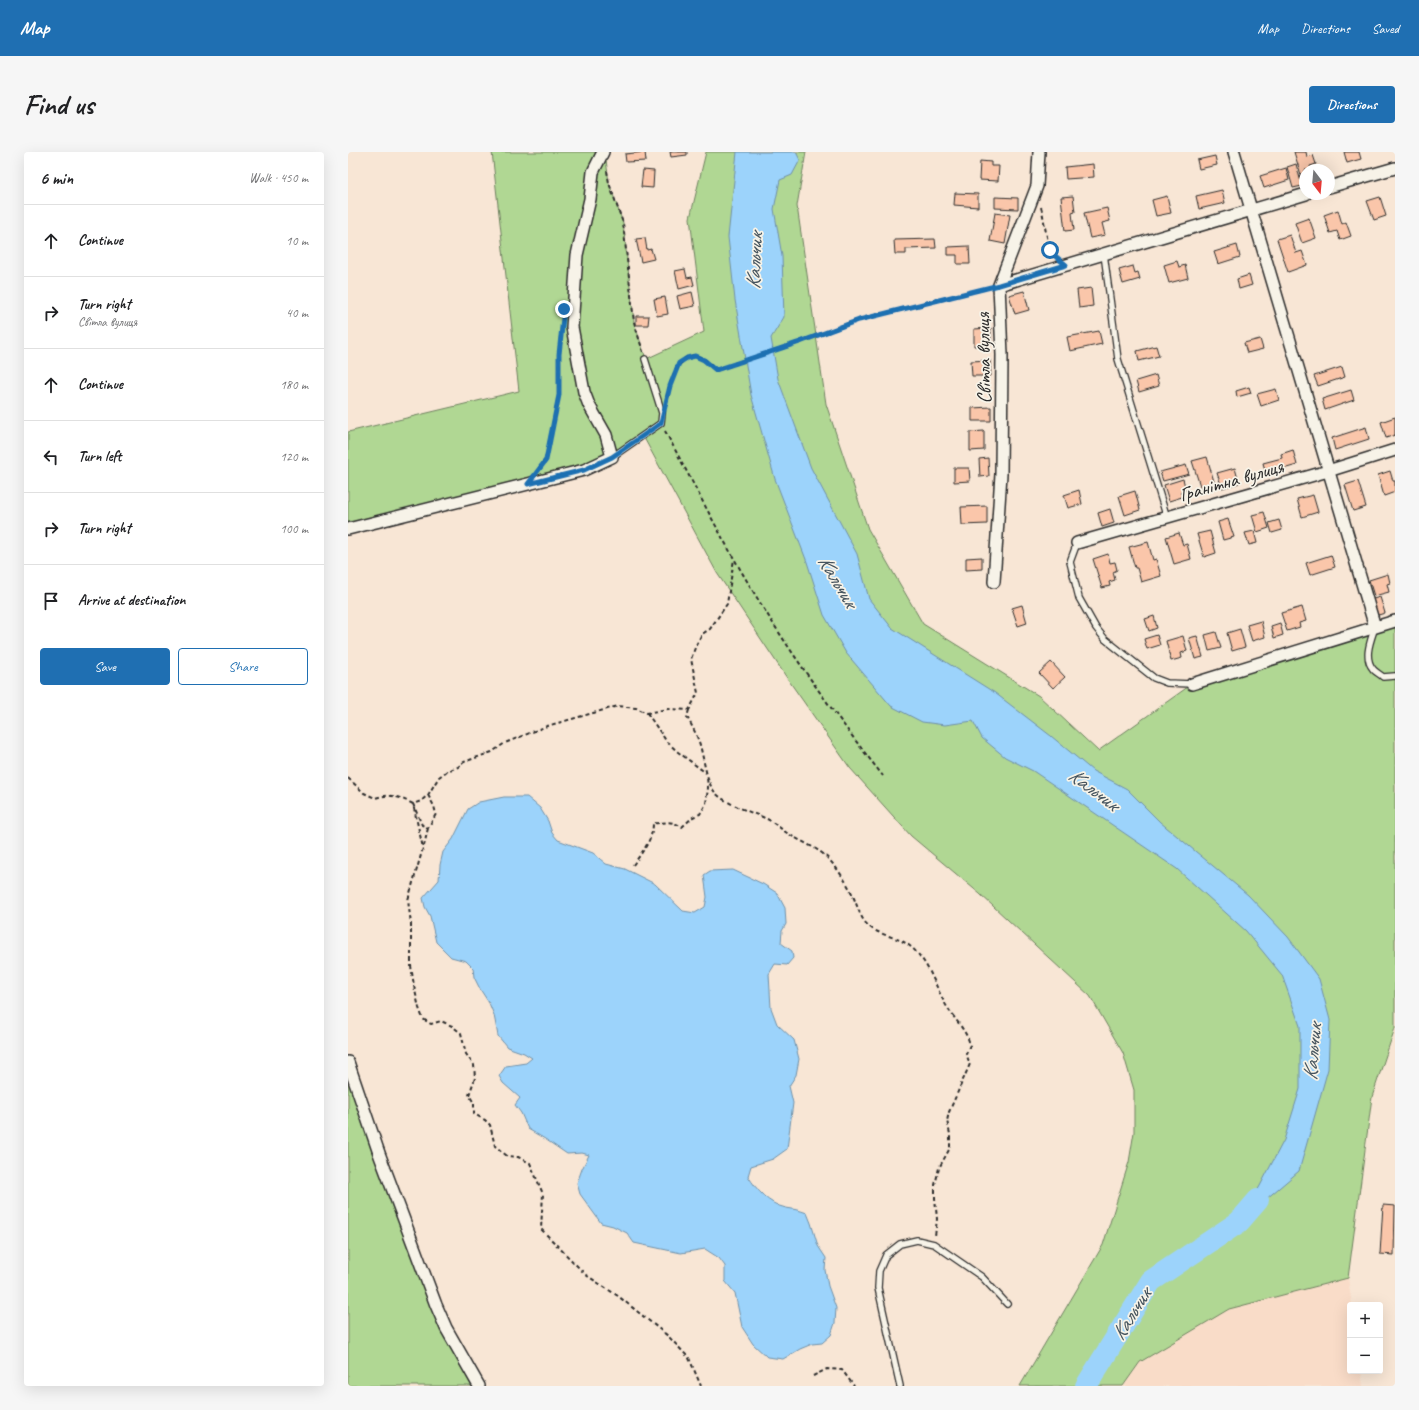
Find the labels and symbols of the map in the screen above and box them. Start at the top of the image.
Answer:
north arrow [1299,164,1335,200]
water label: Кальчик [740,228,769,290]
route start [1041,241,1059,259]
route end [555,300,573,318]
street label: Світла вулиця [970,311,997,404]
street label: Гранітна вулиця [1176,454,1287,507]
water label: Кальчик [812,550,866,615]
water label: Кальчик [1064,762,1128,819]
water label: Кальчик [1297,1019,1328,1081]
water label: Кальчик [1105,1280,1159,1345]

